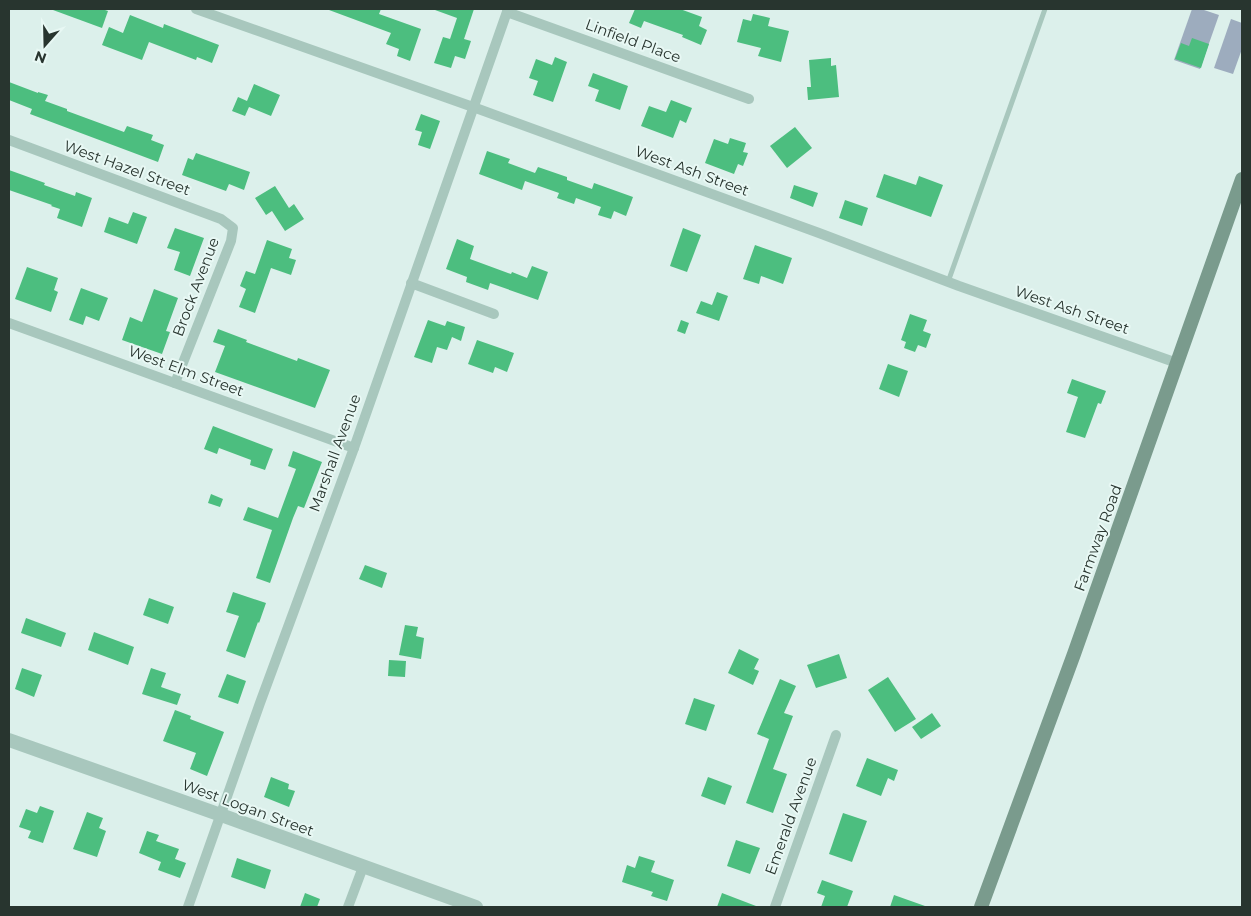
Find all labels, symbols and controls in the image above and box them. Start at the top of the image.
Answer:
street label: Linfield Place [583,14,684,67]
north arrow [20,20,70,70]
text: N [32,47,49,68]
street label: West Hazel Street [61,136,193,199]
street label: West Ash Street [633,141,752,200]
street label: Brock Avenue [168,235,223,339]
street label: West Ash Street [1012,281,1132,338]
street label: West Elm Street [126,341,247,400]
street label: Marshall Avenue [304,391,365,514]
street label: Farmway Road [1069,482,1126,594]
street label: Emerald Avenue [760,754,821,877]
street label: West Logan Street [180,775,317,840]

